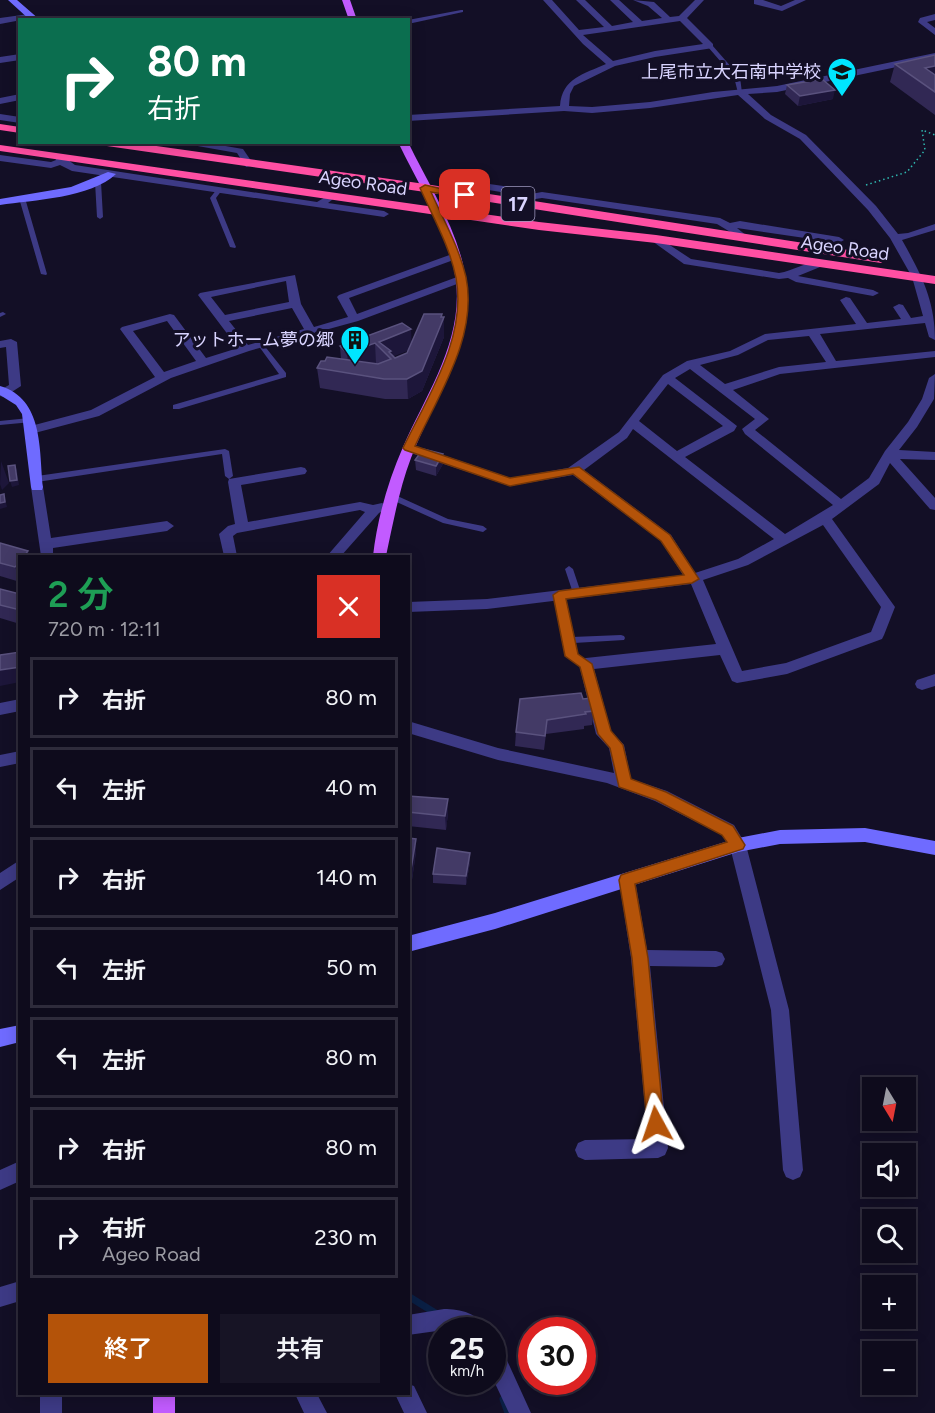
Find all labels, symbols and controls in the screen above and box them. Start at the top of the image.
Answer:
text: 80 m [147,36,247,87]
icon: right [48,42,126,120]
school or university icon: 上尾市立大石南中学校 [826,56,858,98]
place label: 上尾市立大石南中学校 [641,61,821,83]
text: 右折 [147,92,201,125]
street label: Ageo Road [318,166,408,200]
pin [439,169,490,220]
icon: arrive [448,178,481,211]
road number: 17 [502,187,534,221]
street label: Ageo Road [800,231,890,265]
building icon: アットホーム夢の郷 [339,324,371,366]
place label: アットホーム夢の郷 [173,329,334,351]
text: 2 分 [48,573,113,616]
button: close [317,575,380,638]
text: 720 m · 12:11 [48,617,161,641]
icon: right [51,681,84,714]
text: 80 m [325,684,377,711]
text: 右折 [102,687,146,714]
icon: left [51,771,84,804]
text: 40 m [325,774,377,801]
text: 左折 [102,777,146,804]
icon: right [51,861,84,894]
text: 140 m [316,864,377,891]
text: 右折 [102,867,146,894]
icon: left [51,951,84,984]
text: 50 m [326,954,377,981]
text: 左折 [102,957,146,984]
icon: left [51,1041,84,1074]
text: 80 m [325,1044,377,1071]
text: 左折 [102,1047,146,1074]
north arrow [862,1077,916,1131]
map controls [862,1077,916,1395]
position arrow [624,1092,688,1156]
icon: right [51,1131,84,1164]
text: 80 m [325,1134,377,1161]
text: 右折 [102,1137,146,1164]
button: sound [862,1143,916,1197]
button: search [862,1209,916,1263]
text: 右折 [102,1215,146,1242]
icon: right [51,1221,84,1254]
text: 230 m [314,1224,377,1251]
text: Ageo Road [102,1242,201,1266]
button: + [862,1275,916,1329]
button: 終了 [48,1314,208,1383]
button: 共有 [220,1314,380,1383]
speed limit sign: 30 [518,1317,596,1395]
text: 25 [450,1330,484,1367]
button: − [862,1341,916,1395]
text: km/h [450,1362,484,1380]

